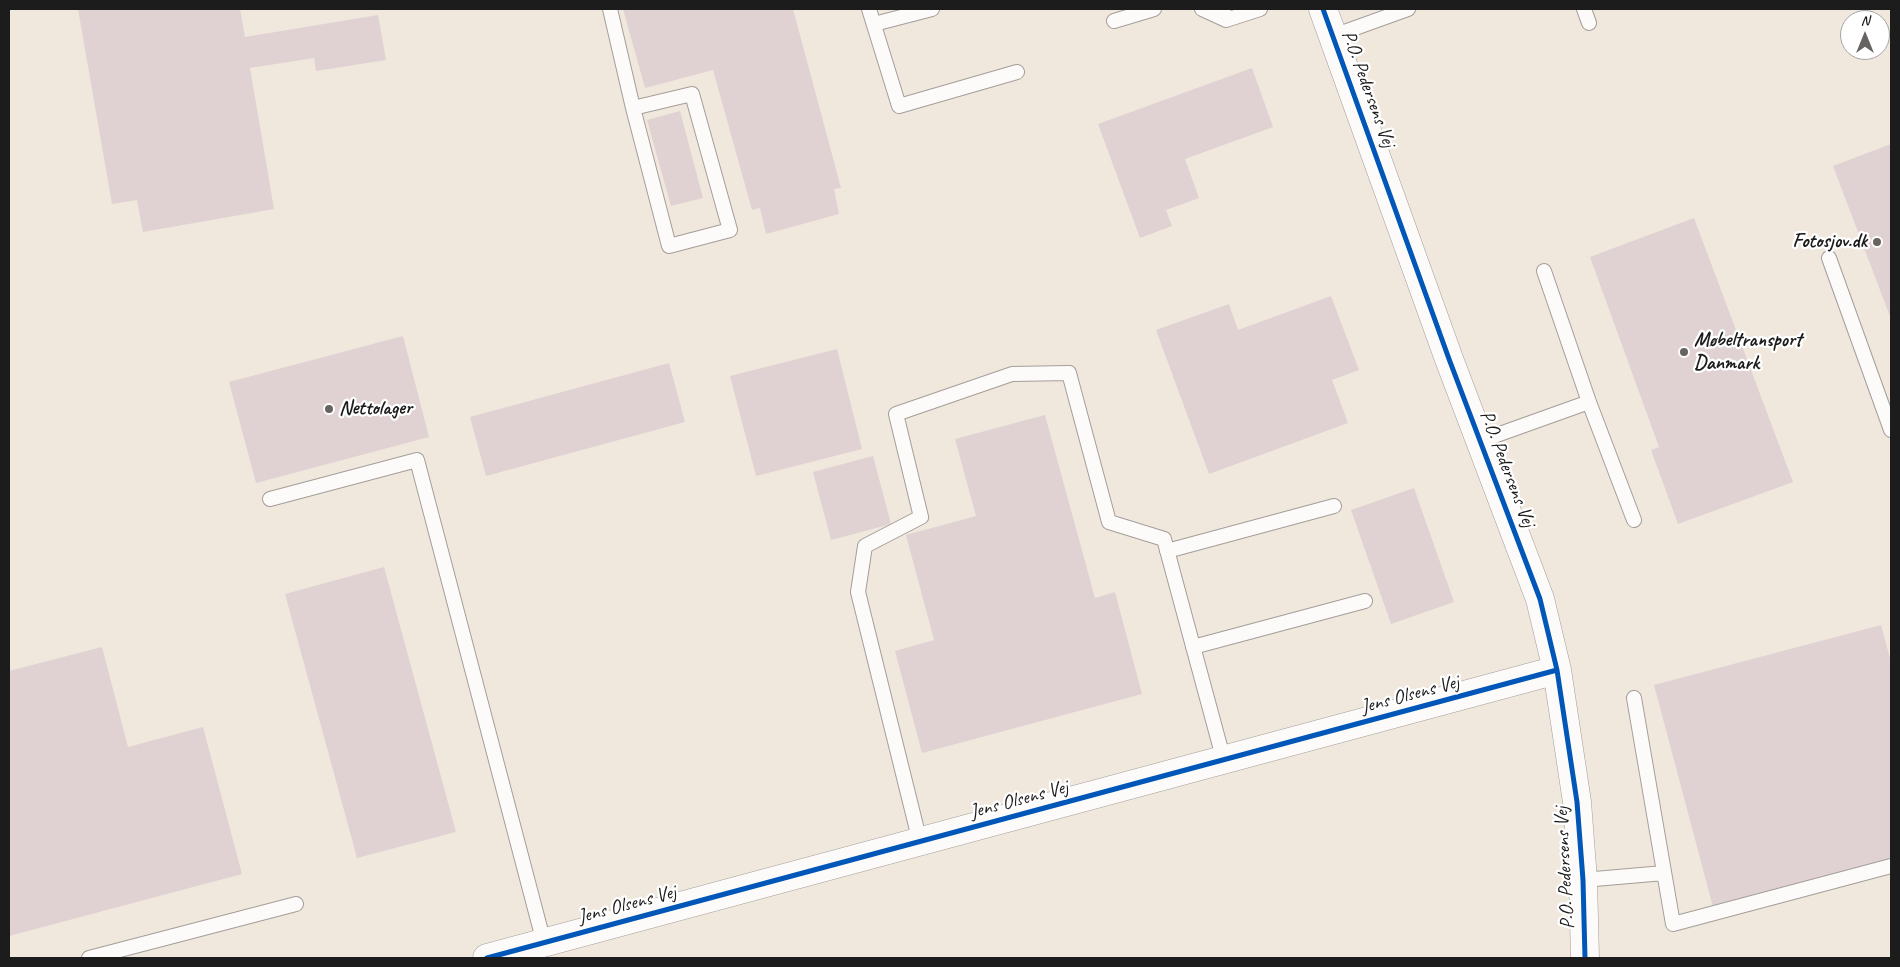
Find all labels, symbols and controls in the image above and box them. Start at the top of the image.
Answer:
north arrow [1840,10,1890,60]
text: N [1861,12,1869,29]
street label: P.O. Pedersens Vej [1336,27,1400,151]
place label: Fotosjov.dk [1792,230,1867,254]
marker: Fotosjov.dk [1871,236,1883,248]
place label: Møbeltransport Danmark [1694,329,1802,376]
marker: Møbeltransport Danmark [1678,346,1690,358]
place label: Nettolager [339,397,412,421]
marker: Nettolager [323,403,335,415]
street label: P.O. Pedersens Vej [1474,407,1540,531]
street label: Jens Olsens Vej [1358,670,1462,720]
street label: Jens Olsens Vej [967,775,1071,825]
street label: P.O. Pedersens Vej [1550,806,1580,930]
street label: Jens Olsens Vej [575,880,679,930]

